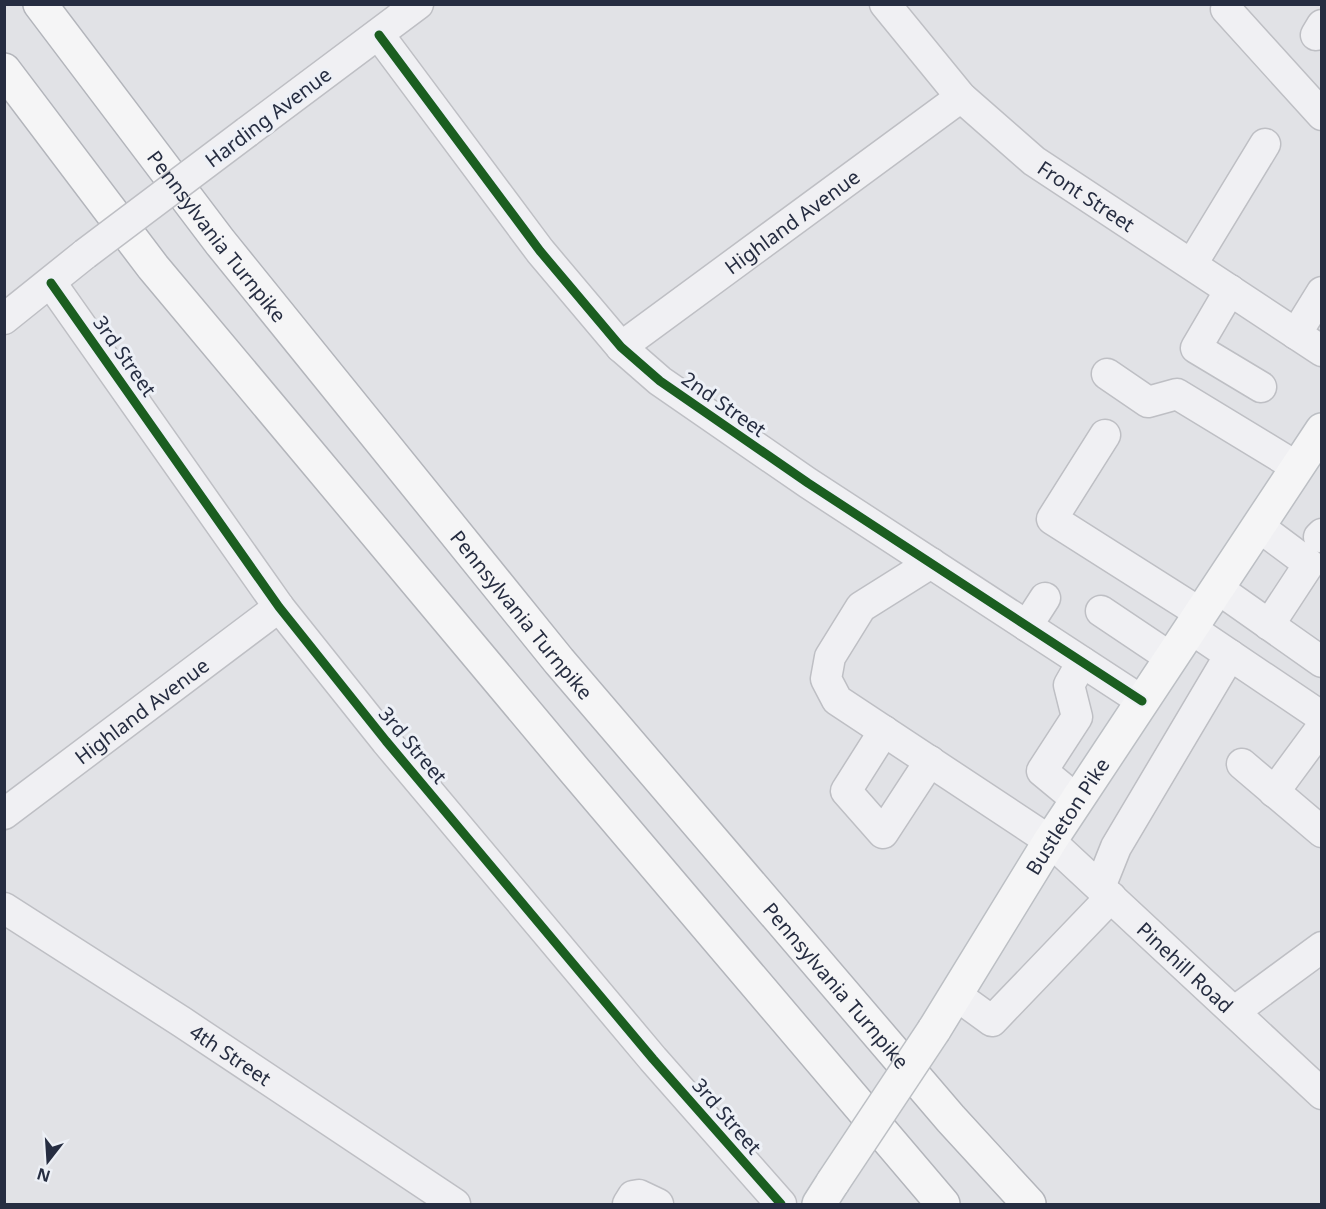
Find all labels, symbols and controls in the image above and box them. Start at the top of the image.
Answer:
street label: Harding Avenue [199,61,337,173]
street label: Pennsylvania Turnpike [142,145,293,328]
street label: Front Street [1033,154,1140,237]
street label: Highland Avenue [719,163,865,280]
street label: 3rd Street [87,310,163,402]
street label: 2nd Street [676,365,772,443]
street label: Pennsylvania Turnpike [445,524,599,705]
street label: Highland Avenue [69,651,214,770]
street label: 3rd Street [373,701,453,789]
street label: Bustleton Pike [1019,752,1115,880]
street label: Pennsylvania Turnpike [758,896,915,1074]
street label: Pinehill Road [1132,916,1239,1018]
street label: 4th Street [185,1018,277,1091]
street label: 3rd Street [686,1072,768,1160]
north arrow [18,1131,78,1191]
text: N [34,1163,53,1188]

